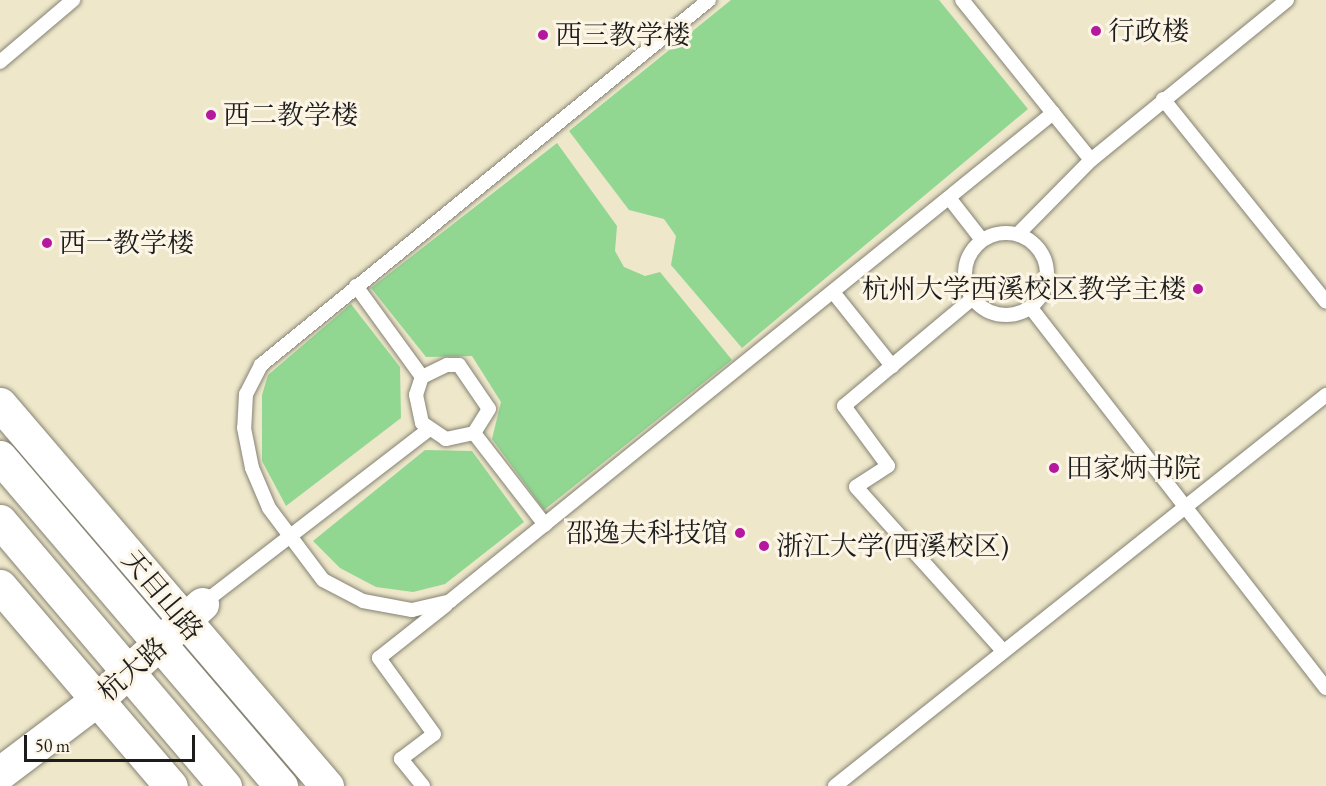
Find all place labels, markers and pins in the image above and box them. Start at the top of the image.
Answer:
place label: 行政楼 [1108,15,1189,47]
place label: 西三教学楼 [555,19,690,51]
marker: 行政楼 [1089,24,1103,38]
marker: 西三教学楼 [536,28,550,42]
place label: 西二教学楼 [223,99,358,131]
marker: 西二教学楼 [204,108,218,122]
place label: 西一教学楼 [59,227,194,259]
marker: 西一教学楼 [40,236,54,250]
place label: 杭州大学西溪校区教学主楼 [862,273,1186,305]
marker: 杭州大学西溪校区教学主楼 [1191,282,1205,296]
place label: 田家炳书院 [1066,452,1201,484]
marker: 田家炳书院 [1047,461,1061,475]
place label: 邵逸夫科技馆 [566,517,728,549]
marker: 邵逸夫科技馆 [733,526,747,540]
place label: 浙江大学(西溪校区) [776,530,1009,562]
marker: 浙江大学(西溪校区) [757,539,771,553]

